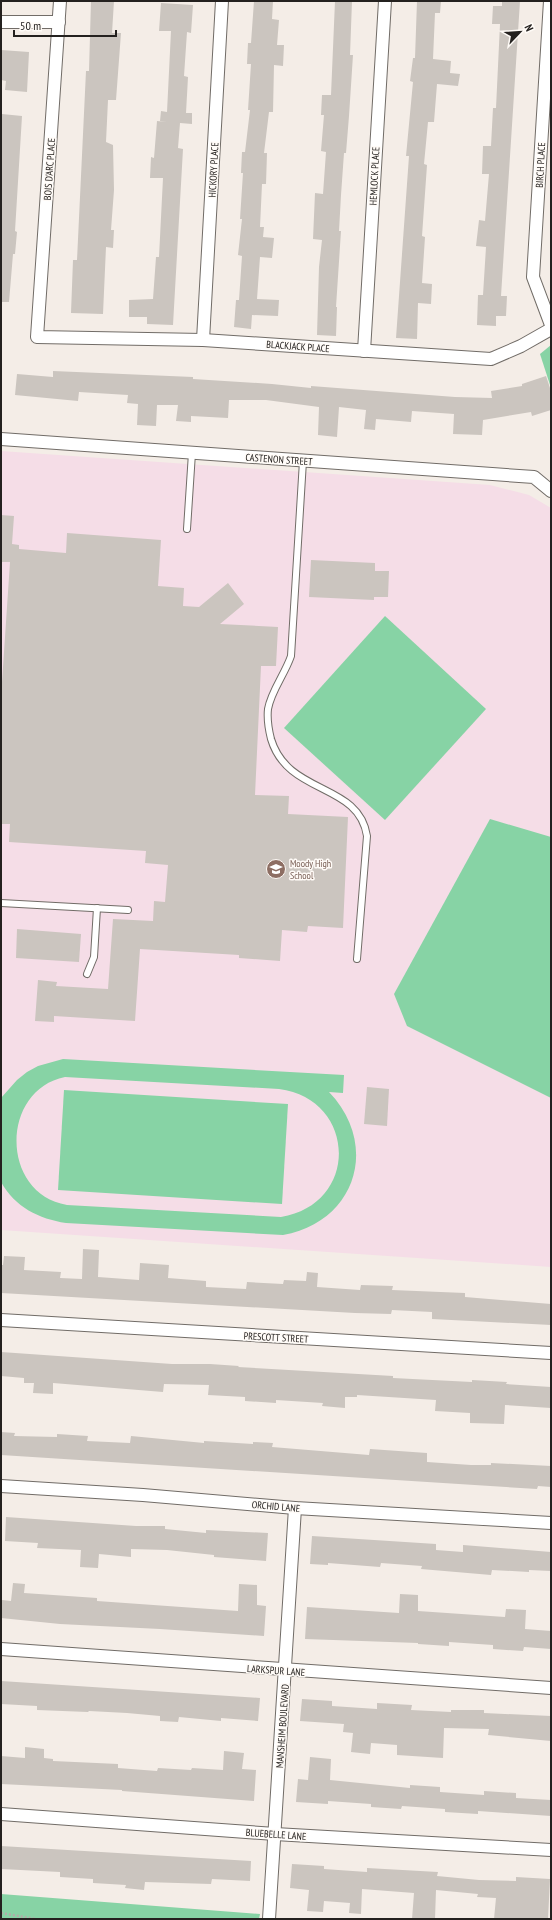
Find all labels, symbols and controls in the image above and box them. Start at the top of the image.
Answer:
scale bar [14,12,116,38]
north arrow [500,12,540,52]
text: 50 m [20,18,41,33]
text: N [521,22,537,33]
street label: BOIS D'ARC PLACE [41,137,58,201]
street label: HICKORY PLACE [206,142,221,198]
street label: BIRCH PLACE [533,142,548,188]
street label: HEMLOCK PLACE [366,146,383,206]
street label: BLACKJACK PLACE [266,338,330,355]
street label: CASTENON STREET [245,451,313,468]
place label: Moody High School [290,857,331,882]
school or university icon: Moody High School [265,858,287,880]
street label: PRESCOTT STREET [243,1329,309,1346]
street label: ORCHID LANE [251,1498,301,1515]
street label: LARKSPUR LANE [246,1662,305,1679]
street label: MANSHEIM BOULEVARD [273,1684,292,1768]
street label: BLUEBELLE LANE [245,1826,307,1843]

